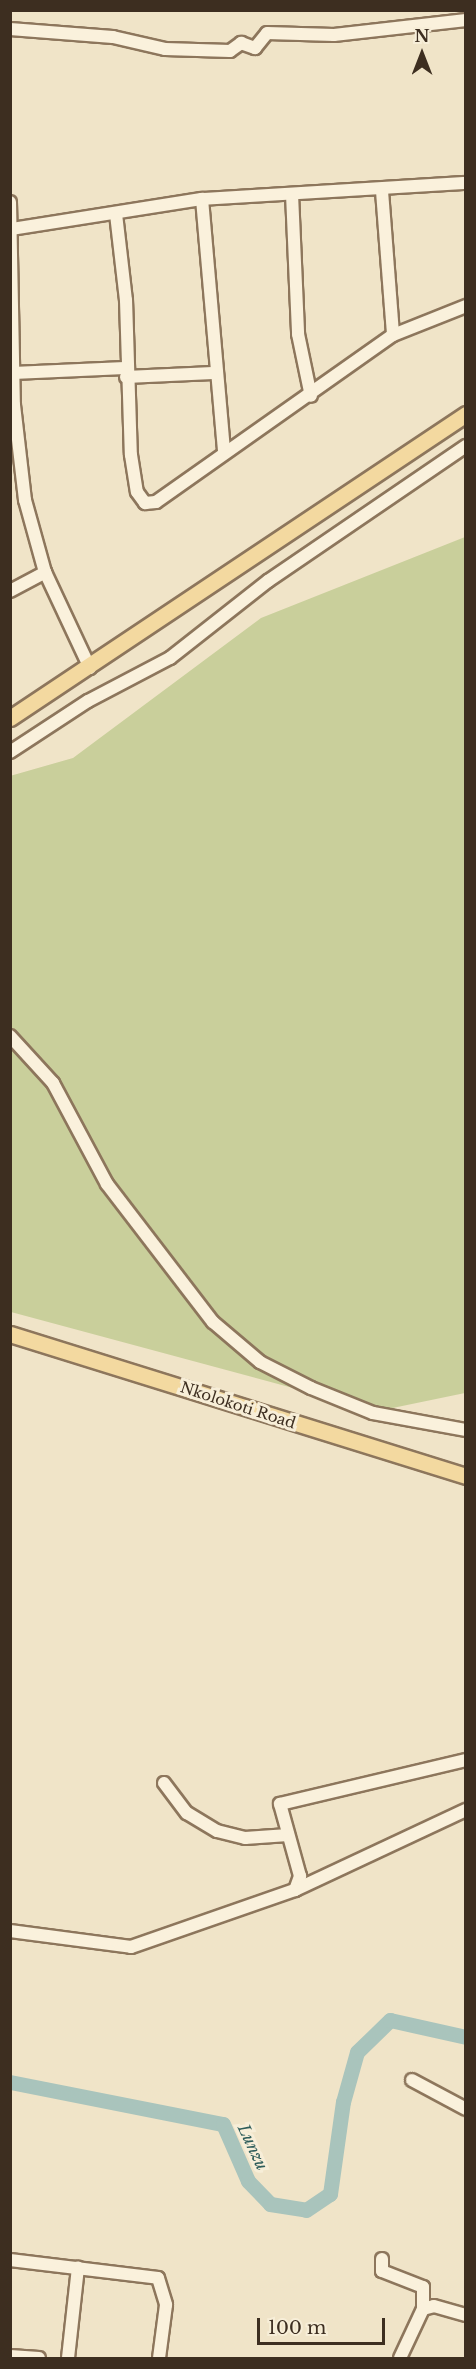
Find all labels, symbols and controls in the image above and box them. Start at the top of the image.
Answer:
north arrow [392,24,452,84]
text: N [414,26,430,46]
street label: Nkolokoti Road [178,1378,298,1432]
water label: Lunzu [234,2121,272,2173]
scale bar [260,2306,388,2344]
text: 100 m [268,2317,326,2339]

